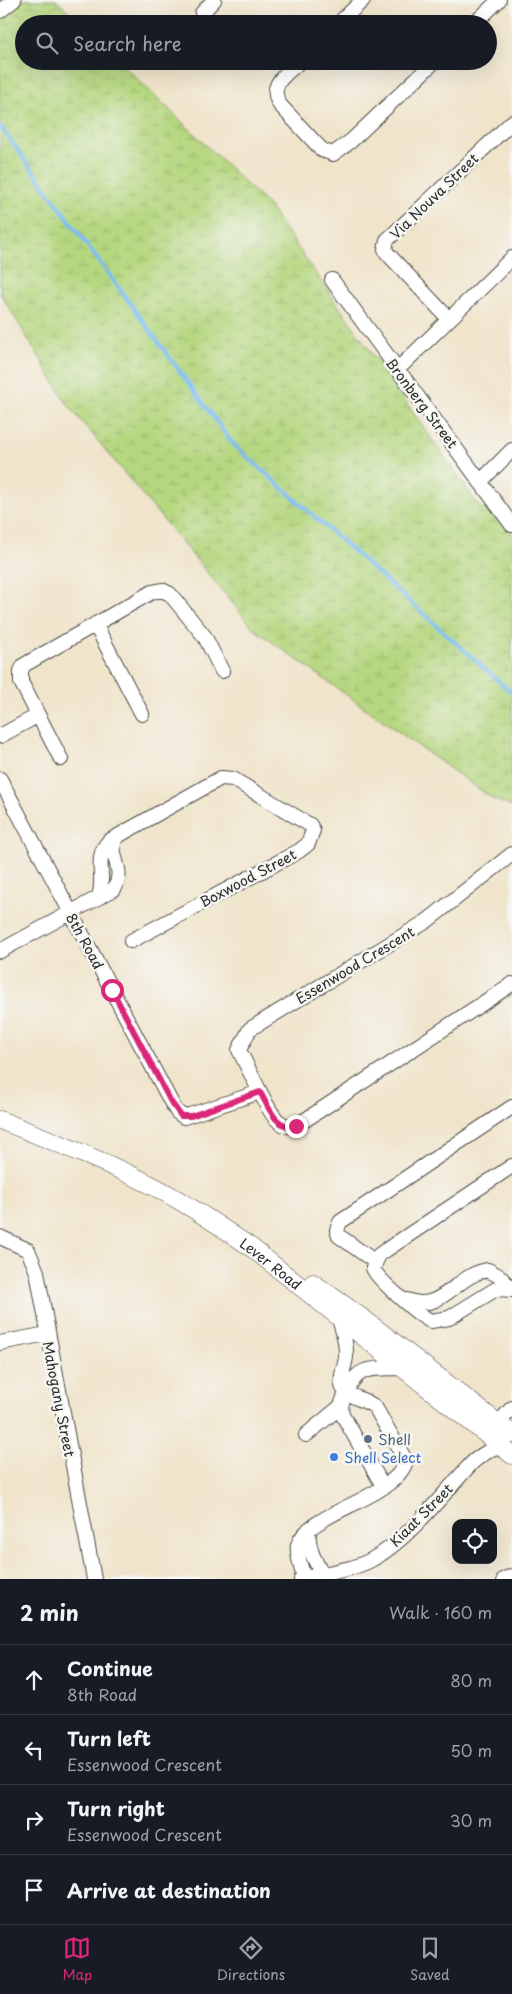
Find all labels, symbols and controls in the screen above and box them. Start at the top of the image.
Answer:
search box [15,15,497,70]
icon: search [33,29,61,57]
text: Search here [73,29,182,57]
street label: Via Nouva Street [385,148,483,244]
street label: Bronberg Street [381,353,463,453]
street label: Boxwood Street [196,844,300,912]
street label: 8th Road [61,909,109,973]
street label: Essenwood Crescent [292,921,419,1009]
route start [101,979,124,1002]
route end [285,1115,308,1138]
street label: Lever Road [236,1232,307,1294]
street label: Mahogany Street [38,1340,81,1459]
place label: Shell [378,1429,411,1450]
marker: Shell [362,1433,374,1445]
place label: Shell Select [344,1447,422,1468]
marker: Shell Select [328,1451,340,1463]
street label: Kiaat Street [385,1478,458,1551]
map controls [452,1519,497,1564]
button: locate [452,1519,497,1564]
text: 2 min [20,1596,79,1628]
text: Walk · 160 m [389,1600,492,1624]
text: Continue [67,1654,153,1682]
icon: ahead [20,1666,48,1694]
text: 80 m [450,1668,492,1692]
text: 8th Road [67,1682,137,1706]
text: Turn left [67,1724,151,1752]
icon: left [20,1736,48,1764]
text: 50 m [451,1738,492,1762]
text: Essenwood Crescent [67,1752,222,1776]
text: Turn right [67,1794,165,1822]
icon: right [20,1806,48,1834]
text: 30 m [450,1808,492,1832]
text: Essenwood Crescent [67,1822,222,1846]
icon: arrive [20,1876,48,1904]
text: Arrive at destination [67,1876,271,1904]
tab: Map [62,1934,92,1985]
tab: Directions [217,1934,285,1985]
tab: Saved [410,1934,450,1985]

